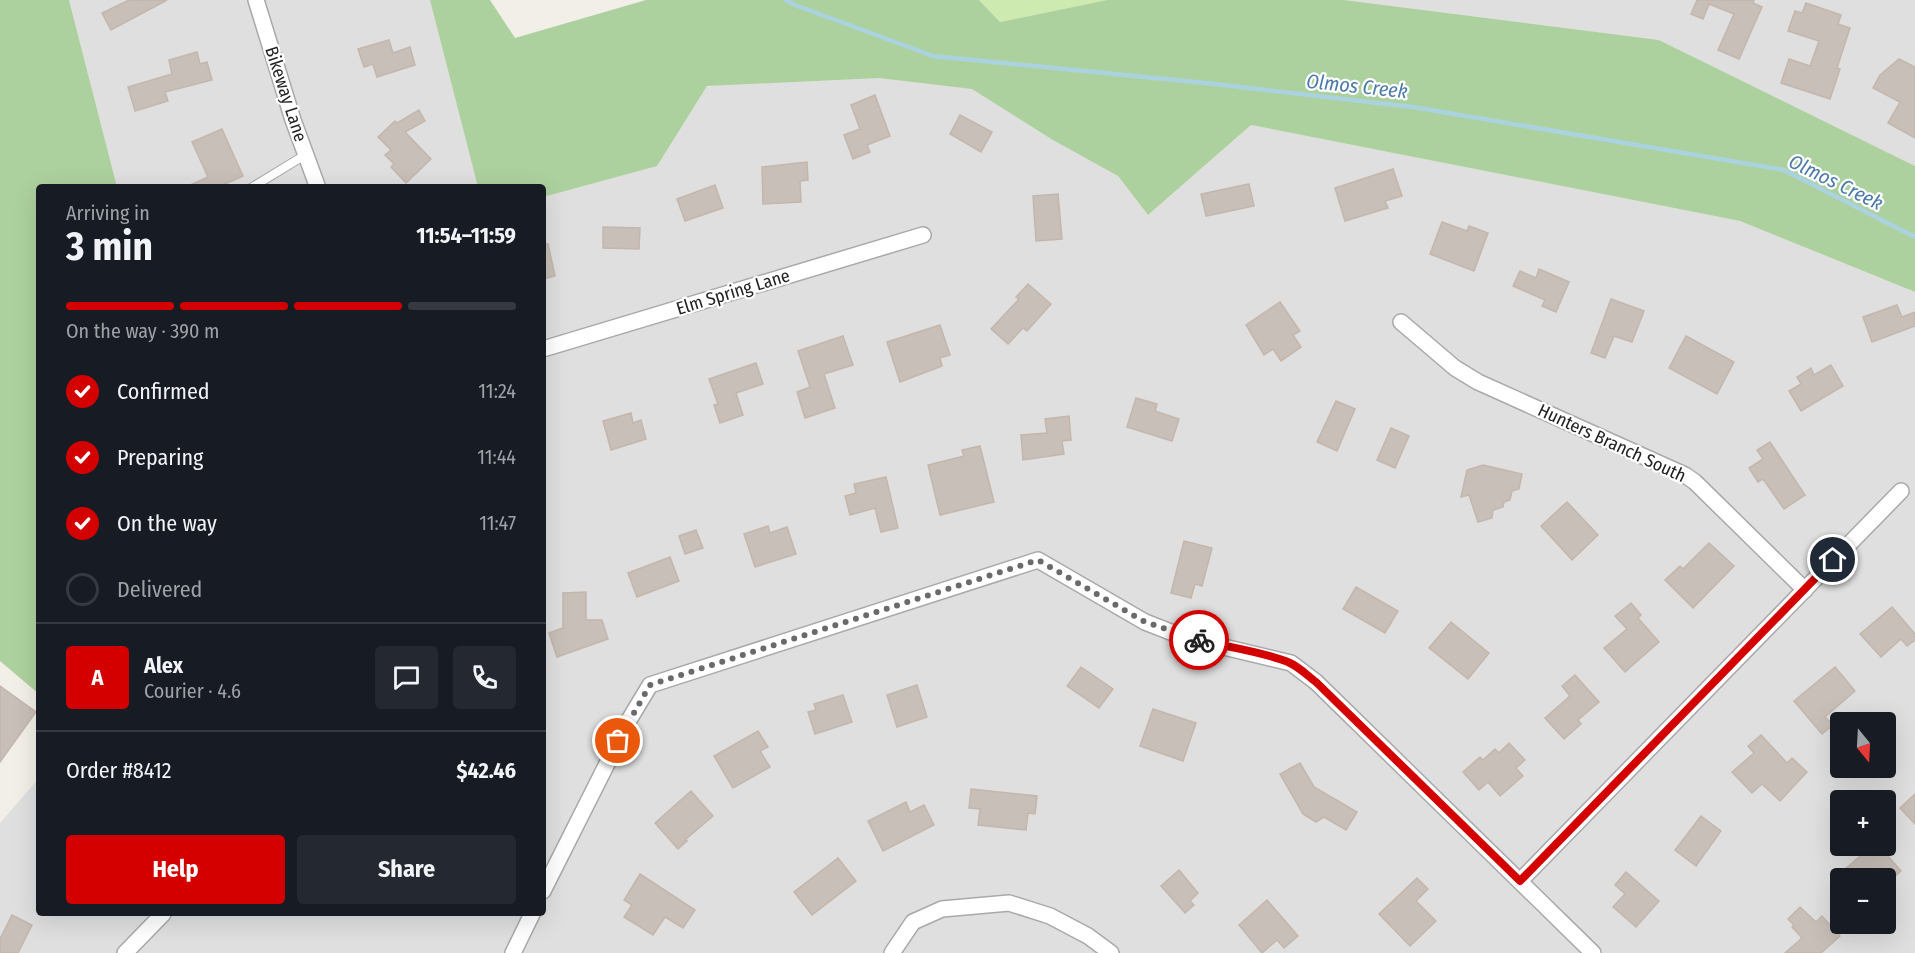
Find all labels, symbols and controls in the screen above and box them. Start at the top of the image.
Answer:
street label: Bikeway Lane [260,44,312,145]
water label: Olmos Creek [1305,69,1409,103]
water label: Olmos Creek [1785,149,1887,215]
text: Arriving in [66,201,150,225]
text: 11:54–11:59 [416,222,516,249]
text: 3 min [66,224,153,270]
street label: Elm Spring Lane [674,264,793,320]
text: On the way · 390 m [66,319,219,343]
icon: check [66,375,99,408]
text: Confirmed [117,378,210,405]
text: 11:24 [478,379,516,403]
street label: Hunters Branch South [1535,399,1689,487]
icon: check [66,441,99,474]
text: Preparing [117,444,203,471]
text: 11:44 [477,445,516,469]
icon: check [66,507,99,540]
text: On the way [117,510,217,537]
text: 11:47 [479,511,516,535]
pin [1807,534,1858,585]
icon: home [1816,543,1849,576]
text: Delivered [117,576,202,603]
courier [1169,610,1229,670]
icon: bike [1183,624,1216,657]
button: chat [375,646,438,709]
button: phone [453,646,516,709]
text: Alex [144,652,183,679]
text: A [92,664,103,691]
text: Courier · 4.6 [144,679,241,703]
north arrow [1830,712,1896,778]
map controls [1830,712,1896,934]
pin [592,715,643,766]
icon: bag [601,724,634,757]
text: Order #8412 [66,757,172,784]
text: $42.46 [456,757,516,784]
button: + [1830,790,1896,856]
button: Help [66,835,285,904]
button: Share [297,835,516,904]
button: − [1830,868,1896,934]

